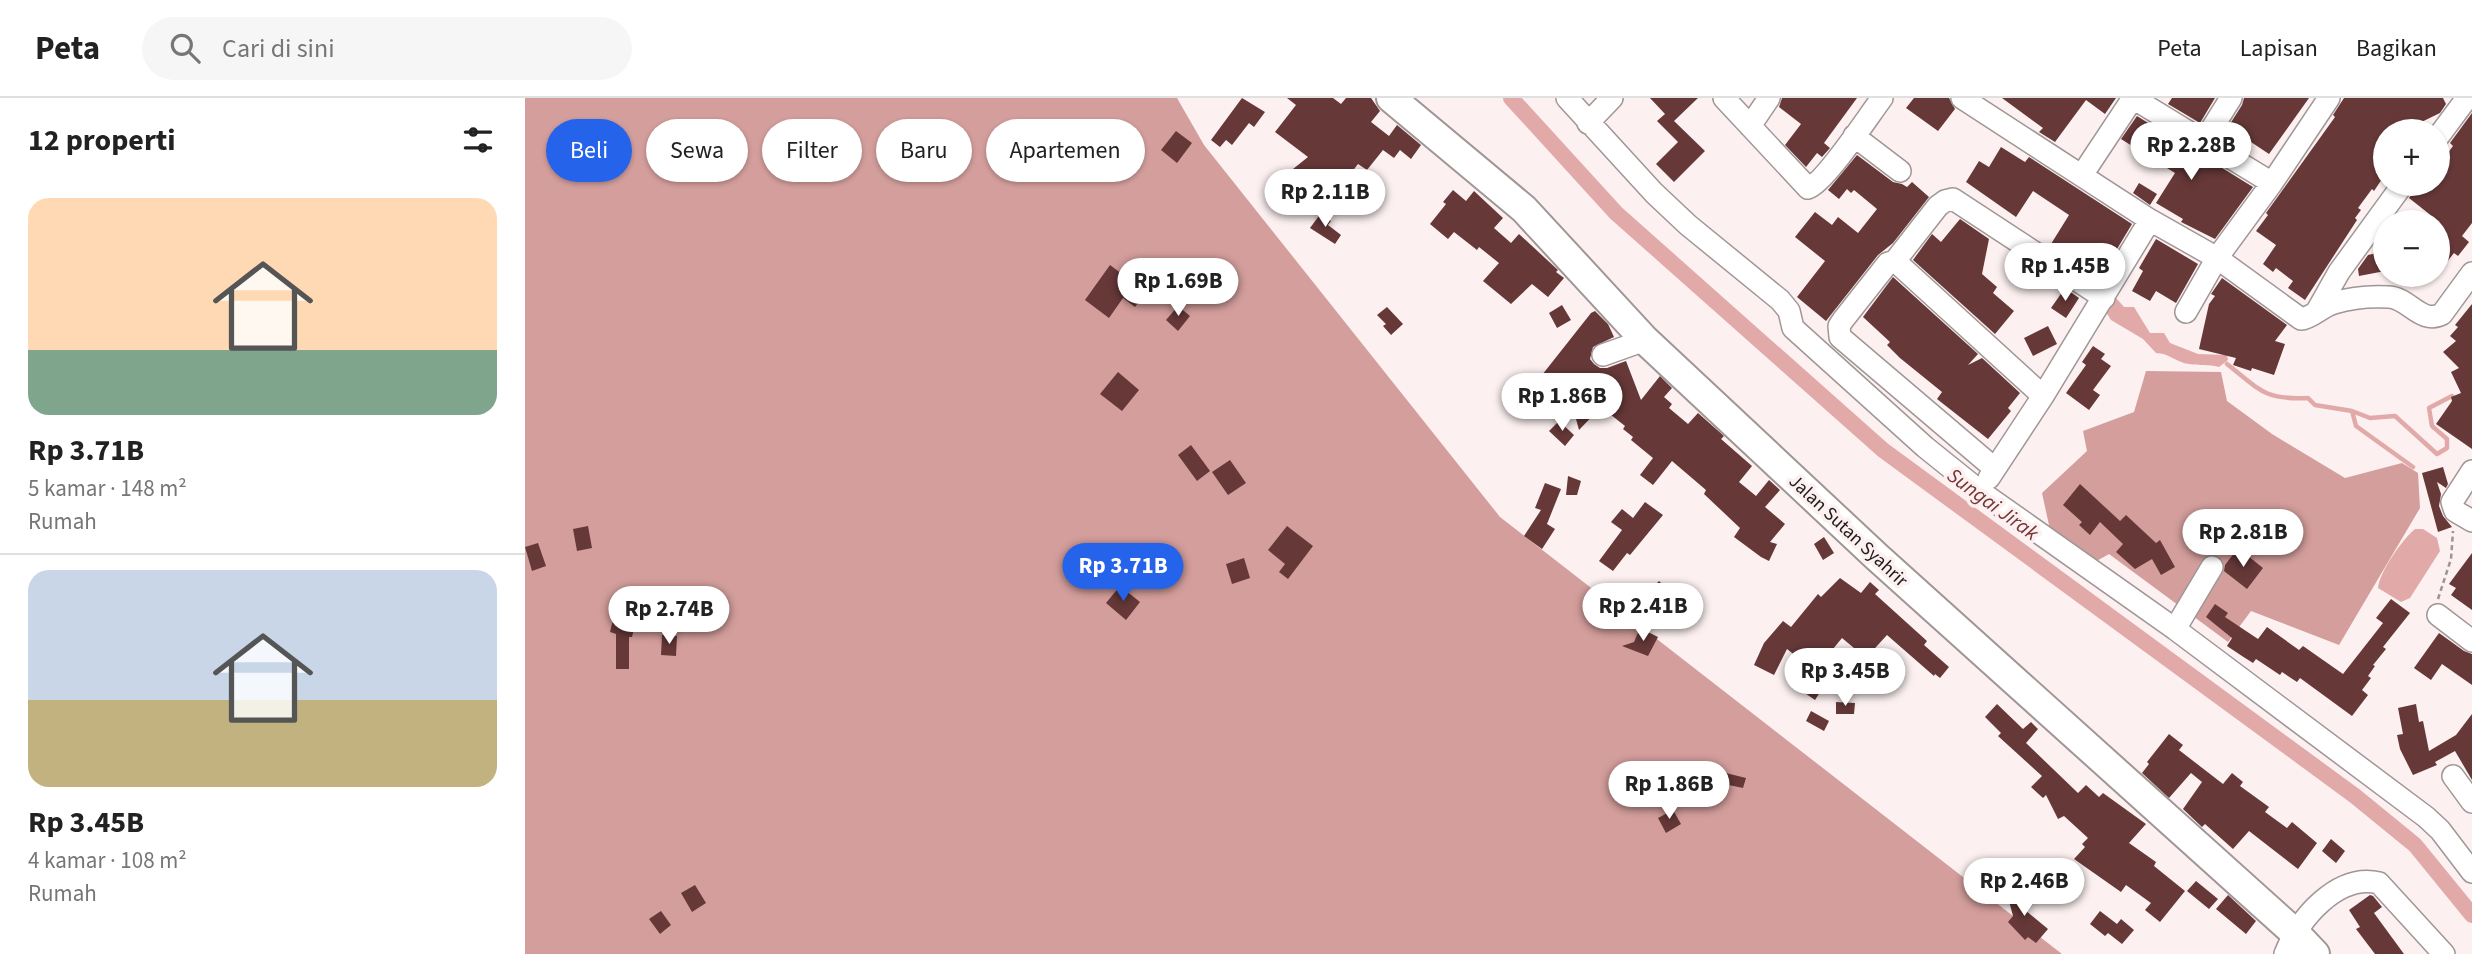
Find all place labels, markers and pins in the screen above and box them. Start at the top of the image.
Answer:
pin: Rp 2.28B [2119,122,2263,182]
pin: Rp 2.11B [1253,170,1397,229]
pin: Rp 1.45B [1993,244,2137,303]
pin: Rp 1.69B [1106,258,1250,318]
pin: Rp 1.86B [1490,374,1634,433]
pin: Rp 2.81B [2171,510,2315,569]
pin: Rp 3.71B [1051,544,1195,603]
pin: Rp 2.41B [1571,584,1715,643]
pin: Rp 2.74B [597,587,741,646]
pin: Rp 3.45B [1773,648,1917,708]
pin: Rp 1.86B [1597,762,1741,821]
pin: Rp 2.46B [1952,858,2096,918]

